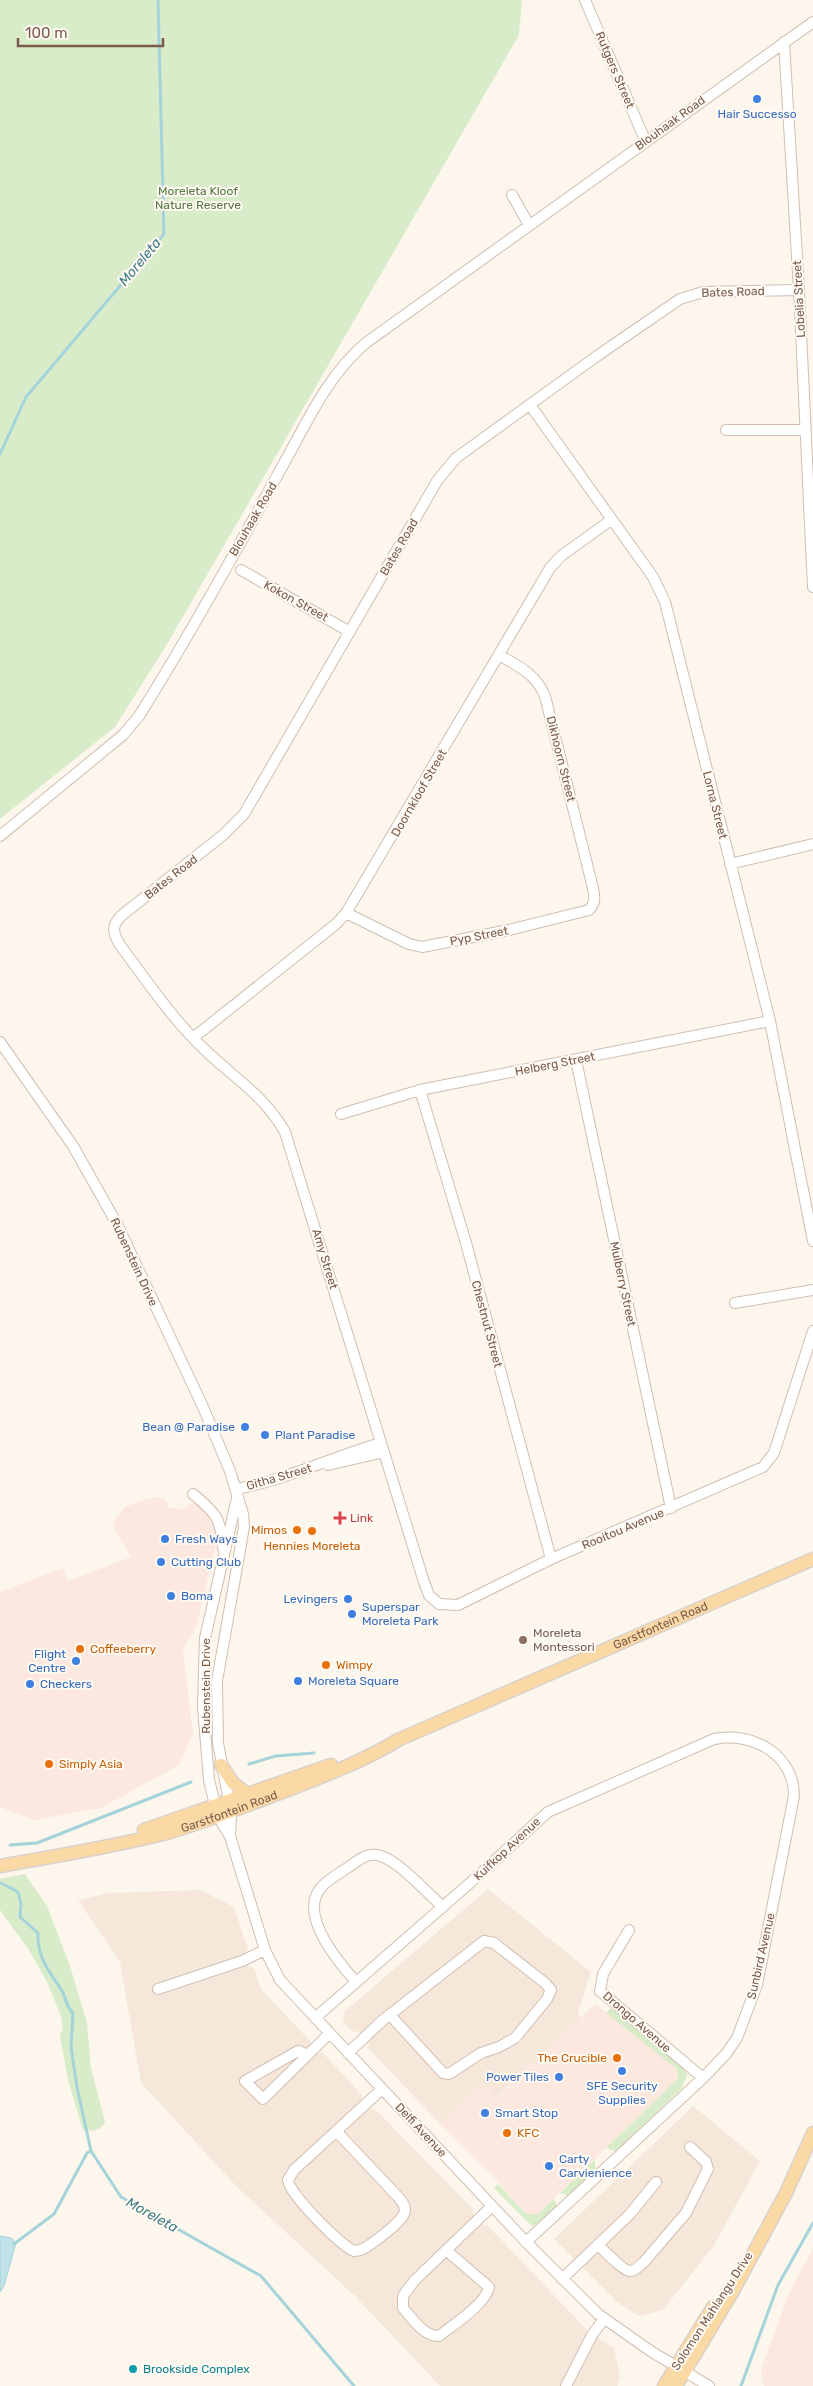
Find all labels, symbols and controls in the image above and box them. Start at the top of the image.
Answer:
scale bar [18,15,162,47]
text: 100 m [25,24,67,42]
street label: Rutgers Street [593,30,638,111]
street label: Blouhaak Road [632,93,708,153]
marker: Hair Successo [751,93,763,105]
place label: Hair Successo [717,107,797,121]
park label: Moreleta Kloof Nature Reserve [155,184,241,212]
water label: Moreleta [115,235,165,289]
street label: Lobelia Street [790,260,808,338]
street label: Bates Road [701,284,765,300]
street label: Blouhaak Road [226,480,280,558]
street label: Bates Road [377,516,421,578]
street label: Kokon Street [261,578,331,625]
street label: Dikhoorn Street [544,715,578,804]
street label: Doornkloof Street [388,747,450,839]
street label: Lorna Street [700,770,730,841]
street label: Bates Road [142,852,200,902]
street label: Pyp Street [449,923,510,949]
street label: Helberg Street [514,1049,597,1079]
street label: Rubenstein Drive [107,1216,161,1309]
street label: Amy Street [309,1227,341,1291]
street label: Mulberry Street [607,1240,639,1328]
street label: Chestnut Street [469,1279,505,1369]
place label: Bean @ Paradise [142,1420,235,1434]
marker: Bean @ Paradise [239,1421,251,1433]
place label: Plant Paradise [275,1428,356,1442]
marker: Plant Paradise [259,1429,271,1441]
street label: Githa Street [245,1461,314,1493]
street label: Rooitou Avenue [580,1505,666,1553]
place label: Link [350,1511,374,1525]
marker: Link [334,1512,346,1524]
place label: Mimos [251,1523,287,1537]
marker: Mimos [291,1524,303,1536]
marker: Hennies Moreleta [306,1525,318,1537]
place label: Fresh Ways [175,1532,238,1546]
marker: Fresh Ways [159,1533,171,1545]
place label: Hennies Moreleta [263,1539,361,1553]
place label: Cutting Club [171,1555,241,1569]
marker: Cutting Club [155,1556,167,1568]
place label: Boma [181,1589,213,1603]
marker: Boma [165,1590,177,1602]
place label: Levingers [283,1592,338,1606]
marker: Levingers [342,1593,354,1605]
street label: Garstfontein Road [611,1599,710,1652]
place label: Superspar Moreleta Park [362,1600,439,1628]
marker: Superspar Moreleta Park [346,1608,358,1620]
place label: Moreleta Montessori [533,1626,595,1654]
marker: Moreleta Montessori [517,1634,529,1646]
street label: Rubenstein Drive [199,1638,213,1734]
place label: Coffeeberry [90,1642,156,1656]
marker: Coffeeberry [74,1643,86,1655]
place label: Flight Centre [28,1647,66,1675]
marker: Flight Centre [70,1655,82,1667]
place label: Wimpy [336,1658,373,1672]
marker: Wimpy [320,1659,332,1671]
place label: Moreleta Square [308,1674,399,1688]
marker: Moreleta Square [292,1675,304,1687]
place label: Checkers [40,1677,92,1691]
marker: Checkers [24,1678,36,1690]
place label: Simply Asia [59,1757,123,1771]
marker: Simply Asia [43,1758,55,1770]
street label: Garstfontein Road [179,1788,279,1835]
street label: Kuifkop Avenue [471,1814,544,1884]
street label: Sunbird Avenue [744,1911,778,2001]
street label: Drongo Avenue [600,1989,674,2056]
place label: The Crucible [537,2051,607,2065]
marker: The Crucible [611,2052,623,2064]
marker: SFE Security Supplies [616,2065,628,2077]
place label: Power Tiles [486,2070,549,2084]
marker: Power Tiles [553,2071,565,2083]
place label: SFE Security Supplies [586,2079,658,2107]
street label: Delfi Avenue [392,2100,450,2160]
place label: Smart Stop [495,2106,558,2120]
marker: Smart Stop [479,2107,491,2119]
place label: KFC [517,2126,539,2140]
marker: KFC [501,2127,513,2139]
place label: Carty Carvienience [559,2152,632,2180]
marker: Carty Carvienience [543,2160,555,2172]
water label: Moreleta [123,2194,181,2236]
street label: Solomon Mahlangu Drive [668,2249,756,2373]
place label: Brookside Complex [143,2362,250,2376]
marker: Brookside Complex [127,2363,139,2375]

